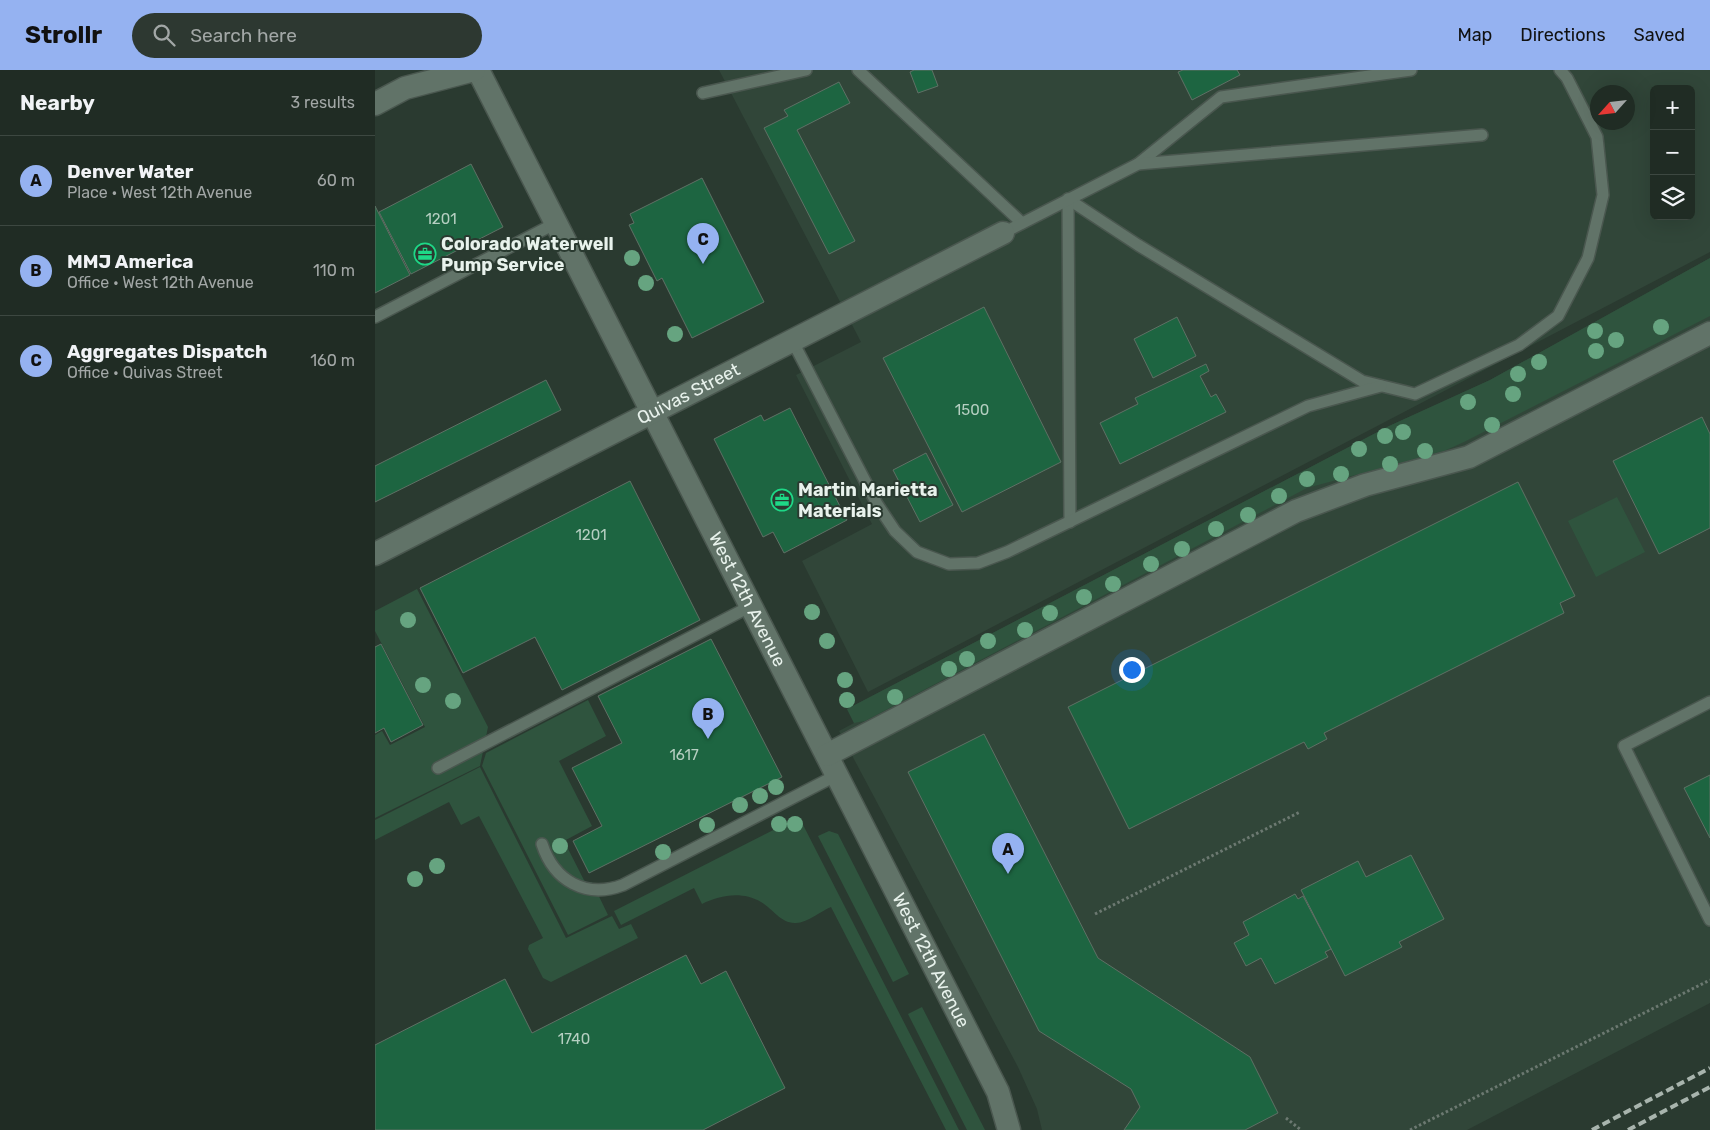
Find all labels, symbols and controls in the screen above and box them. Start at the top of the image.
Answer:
search box [132,13,482,58]
text: Strollr [25,21,102,49]
icon: search [150,21,178,49]
text: Search here [190,24,297,47]
text: Map [1457,24,1492,46]
text: Directions [1520,24,1606,46]
text: Saved [1634,24,1685,46]
north arrow [1590,85,1635,130]
map controls [1650,85,1695,220]
button: + [1650,85,1695,130]
text: Nearby [20,90,95,115]
text: 3 results [290,93,355,112]
button: − [1650,130,1695,175]
text: Denver Water [67,160,194,183]
text: A [30,171,42,190]
text: 60 m [317,171,355,190]
button: layers [1650,175,1695,220]
text: Place · West 12th Avenue [67,183,252,202]
house number: 1201 [425,210,457,228]
pin: C [687,223,719,264]
place label: Colorado Waterwell Pump Service [441,233,614,276]
office icon: Colorado Waterwell Pump Service [413,242,437,266]
text: MMJ America [67,250,194,273]
text: B [30,261,42,280]
text: 110 m [313,261,355,280]
text: Office · West 12th Avenue [67,273,254,292]
text: Aggregates Dispatch [67,340,267,363]
text: C [30,351,42,370]
text: 160 m [310,351,355,370]
street label: Quivas Street [633,358,744,429]
text: Office · Quivas Street [67,363,223,382]
house number: 1500 [955,401,989,419]
place label: Martin Marietta Materials [798,479,938,522]
office icon: Martin Marietta Materials [770,488,794,512]
house number: 1201 [575,526,607,544]
street label: West 12th Avenue [704,528,791,670]
your location [1119,657,1145,683]
pin: B [692,698,724,739]
house number: 1617 [669,746,699,764]
pin: A [992,833,1024,874]
street label: West 12th Avenue [888,889,974,1031]
house number: 1740 [558,1030,590,1048]

